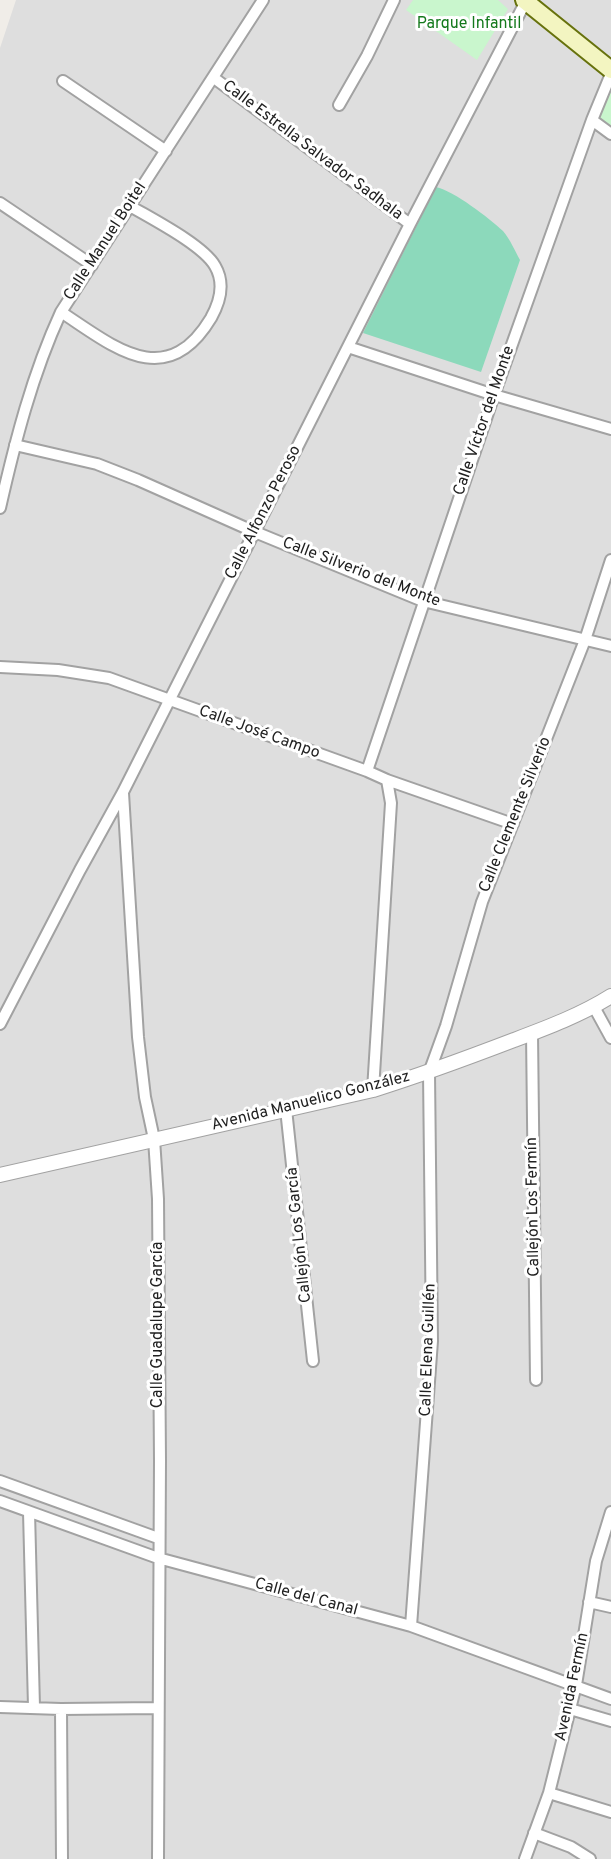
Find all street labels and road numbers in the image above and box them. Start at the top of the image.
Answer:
street label: Calle Estrella Salvador Sadhala [218,77,406,225]
street label: Calle Manuel Boitel [61,179,151,305]
street label: Calle Víctor del Monte [450,344,520,498]
street label: Calle Alfonzo Peroso [222,443,306,583]
street label: Calle Silverio del Monte [279,534,443,612]
street label: Calle José Campo [196,702,322,764]
street label: Calle Clemente Silverio [476,734,556,896]
street label: Avenida Manuelico González [210,1068,412,1136]
street label: Callejón Los Fermín [523,1137,545,1277]
street label: Callejón Los García [283,1166,317,1304]
street label: Calle Guadalupe García [149,1242,169,1408]
street label: Calle Elena Guillén [417,1283,441,1417]
street label: Calle del Canal [252,1575,360,1621]
street label: Avenida Fermín [552,1631,594,1743]

